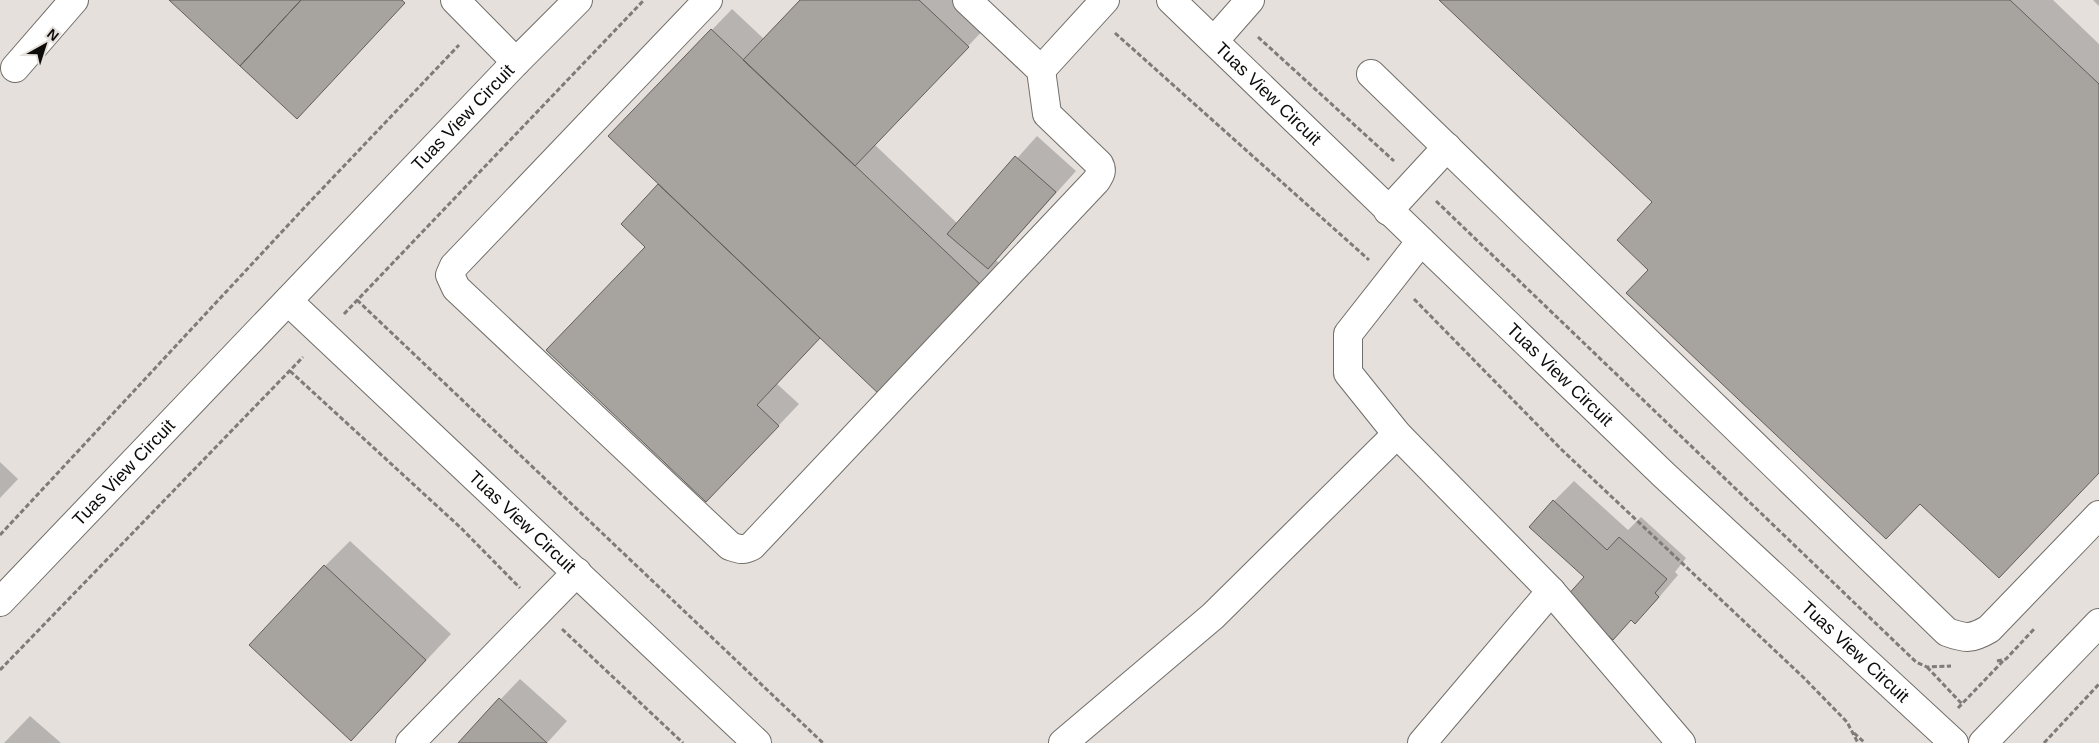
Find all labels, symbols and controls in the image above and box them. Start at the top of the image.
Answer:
north arrow [20,20,70,70]
text: N [44,25,62,44]
street label: Tuas View Circuit [1211,38,1325,149]
street label: Tuas View Circuit [408,60,518,175]
street label: Tuas View Circuit [1503,319,1617,430]
street label: Tuas View Circuit [68,415,179,530]
street label: Tuas View Circuit [465,467,580,577]
street label: Tuas View Circuit [1797,597,1913,706]

